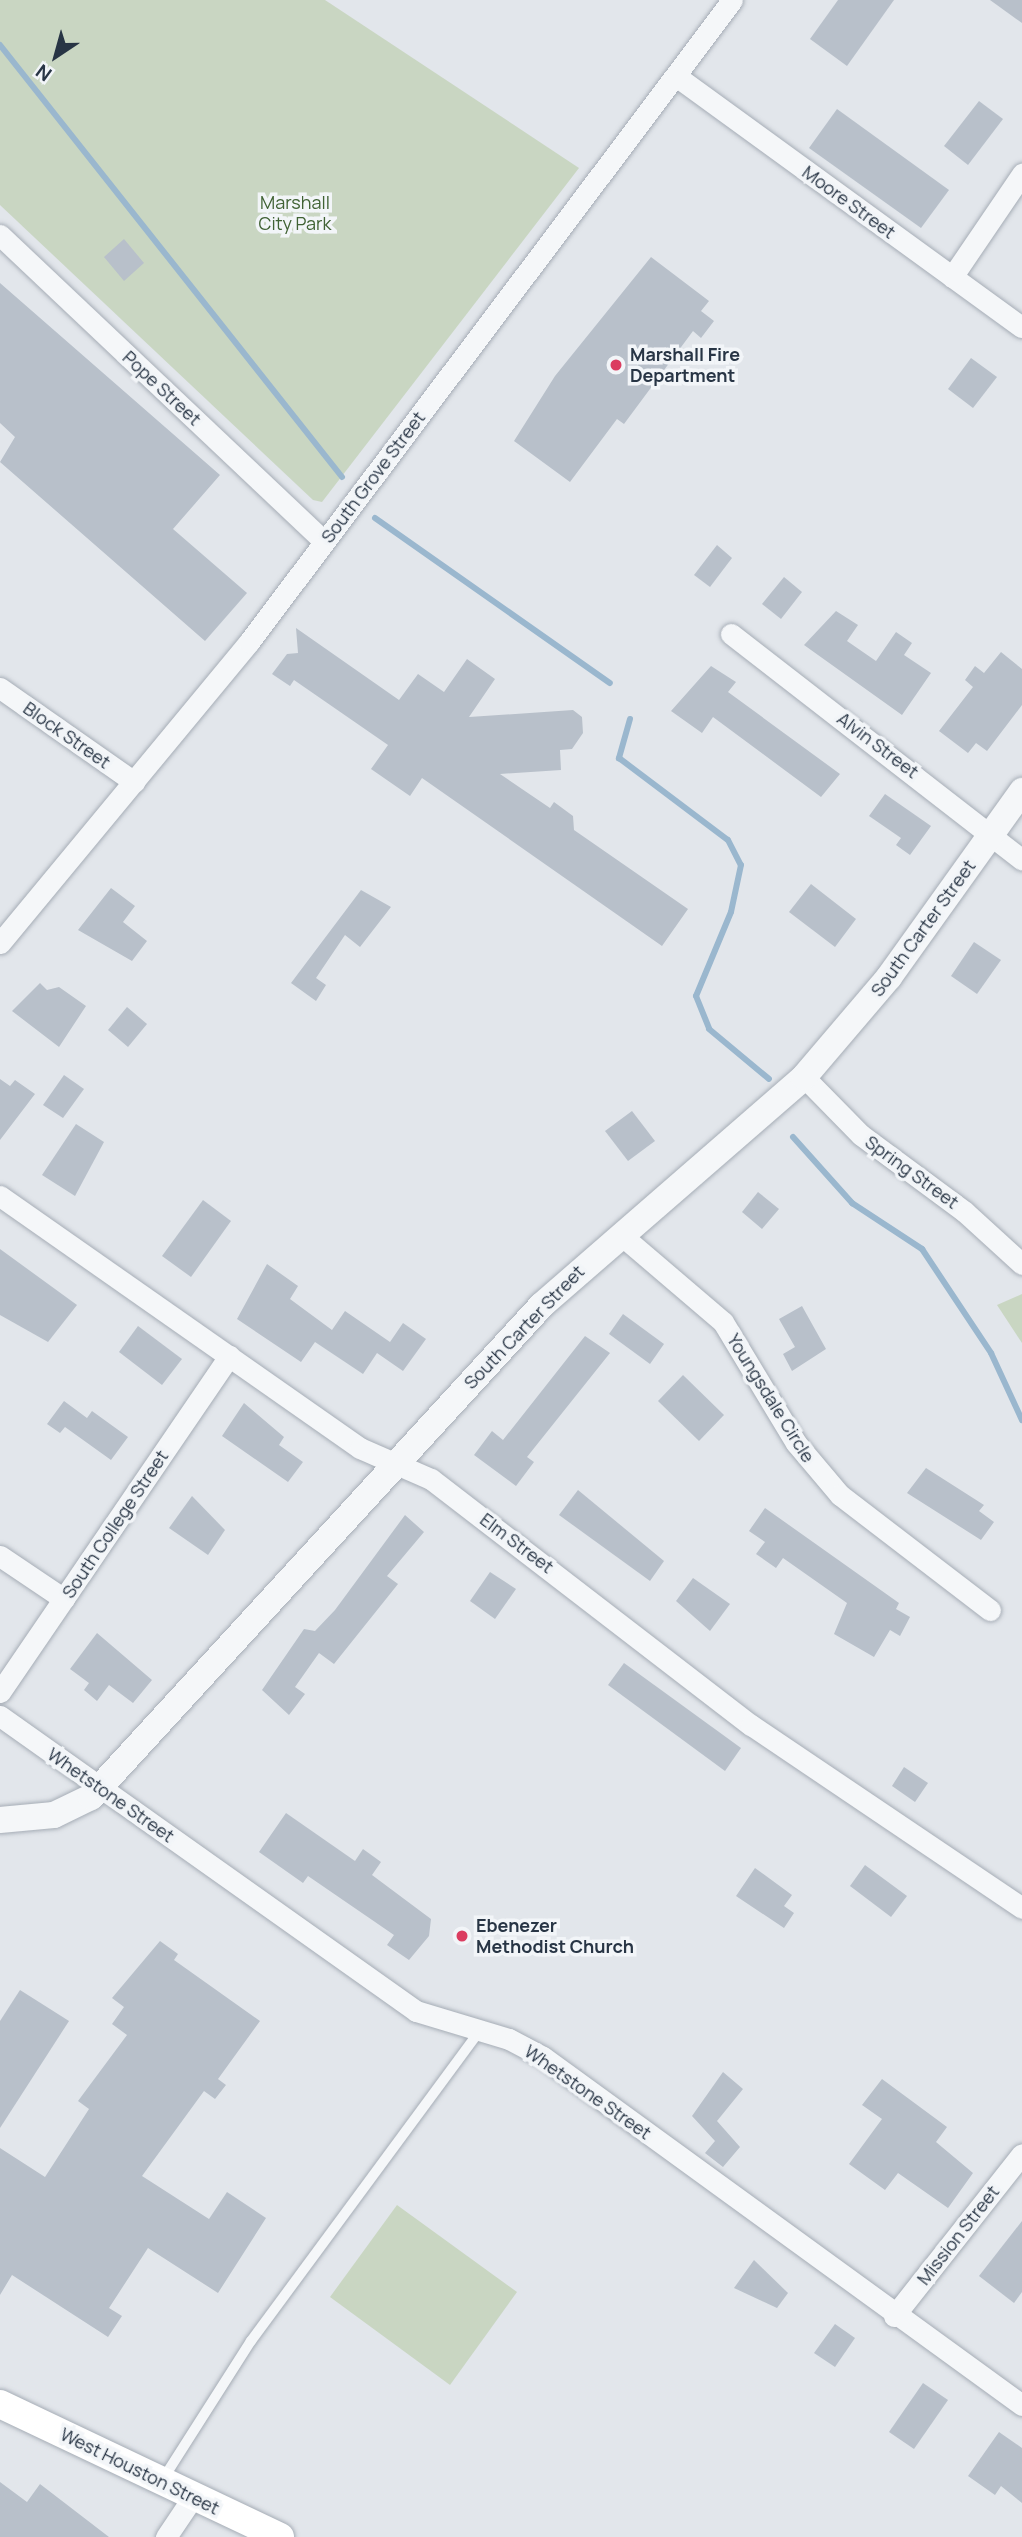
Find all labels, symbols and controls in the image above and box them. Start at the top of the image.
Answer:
north arrow [21,21,91,91]
text: N [30,58,57,88]
street label: Moore Street [798,161,900,243]
park label: Marshall City Park [259,192,331,234]
place label: Marshall Fire Department [630,344,740,386]
street label: Pope Street [118,346,206,430]
marker: Marshall Fire Department [608,357,624,373]
street label: South Grove Street [317,407,429,547]
street label: Block Street [19,697,115,773]
street label: Alvin Street [833,707,923,783]
street label: South Carter Street [866,855,980,1001]
street label: Spring Street [861,1131,963,1213]
street label: South Carter Street [459,1261,589,1393]
street label: Youngsdale Circle [723,1330,819,1466]
street label: South College Street [57,1446,173,1602]
street label: Elm Street [476,1508,558,1578]
street label: Whetstone Street [43,1743,179,1847]
place label: Ebenezer Methodist Church [476,1915,634,1958]
marker: Ebenezer Methodist Church [454,1928,470,1944]
street label: Whetstone Street [520,2040,656,2144]
street label: Mission Street [912,2181,1004,2289]
street label: West Houston Street [57,2423,223,2519]

